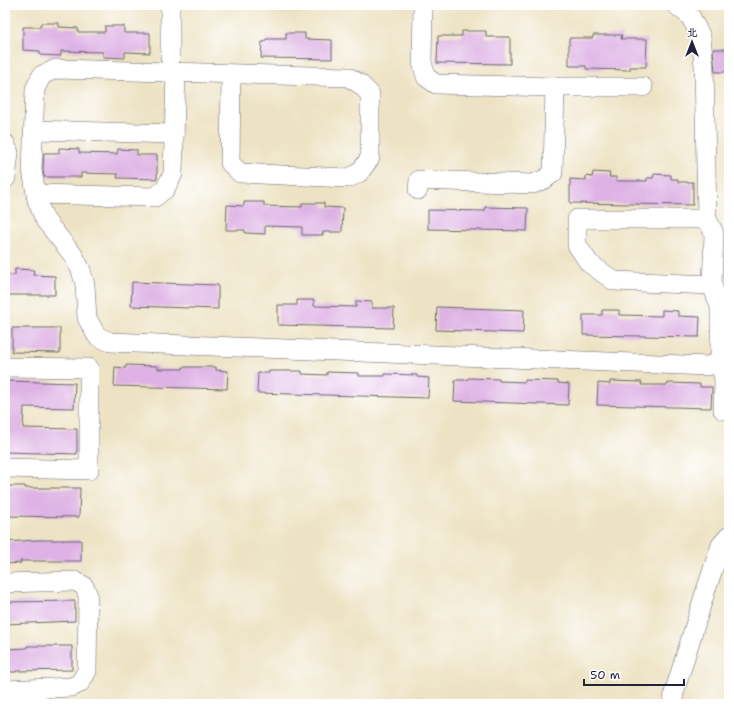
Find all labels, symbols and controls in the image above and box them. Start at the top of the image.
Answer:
north arrow [672,22,712,62]
text: 北 [687,25,698,40]
scale bar [584,661,684,687]
text: 50 m [590,667,620,683]

